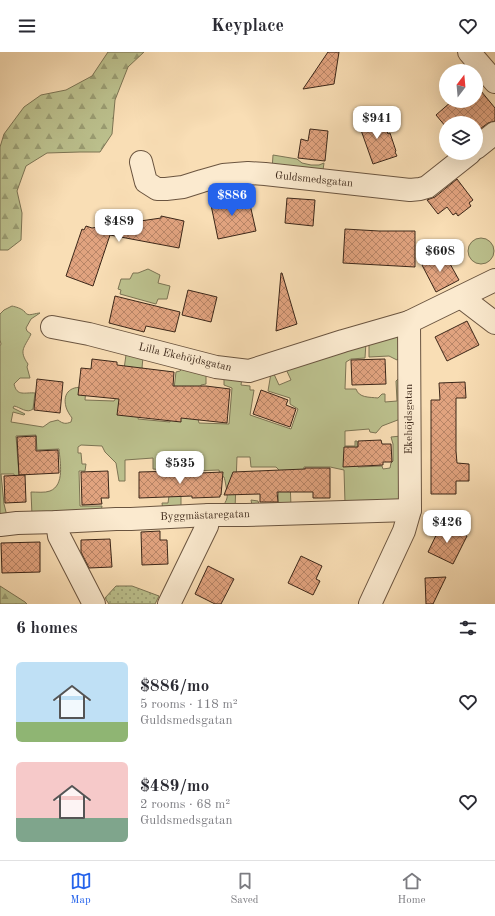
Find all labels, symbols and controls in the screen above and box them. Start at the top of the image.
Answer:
icon: menu [16,15,38,37]
icon: heart [457,15,479,37]
text: Keyplace [211,17,284,35]
north arrow [439,64,483,108]
map controls [439,64,483,160]
pin: $941 [353,106,401,140]
text: $941 [362,112,392,125]
button: layers [439,116,483,160]
street label: Guldsmedsgatan [275,170,354,190]
pin: $886 [208,183,256,217]
text: $886 [217,189,247,202]
pin: $489 [95,209,143,243]
text: $489 [104,215,134,228]
pin: $608 [416,239,464,273]
text: $608 [425,245,455,258]
street label: Lilla Ekehöjdsgatan [137,342,233,374]
street label: Ekehöjdsgatan [404,384,415,454]
pin: $535 [156,451,204,485]
text: $535 [165,457,195,470]
street label: Byggmästaregatan [160,509,250,523]
pin: $426 [423,510,471,544]
text: $426 [432,516,462,529]
icon: filters [457,617,479,639]
text: 6 homes [16,620,78,637]
icon: home [48,678,96,726]
text: $886/mo [140,678,209,695]
icon: heart [457,691,479,713]
text: 5 rooms · 118 m² [140,698,238,711]
text: Guldsmedsgatan [140,714,232,727]
icon: home [48,778,96,826]
text: $489/mo [140,778,209,795]
icon: heart [457,791,479,813]
text: 2 rooms · 68 m² [140,798,230,811]
text: Guldsmedsgatan [140,814,232,827]
tab: Map [70,870,92,908]
tab: Saved [231,870,259,908]
tab: Home [398,870,425,908]

